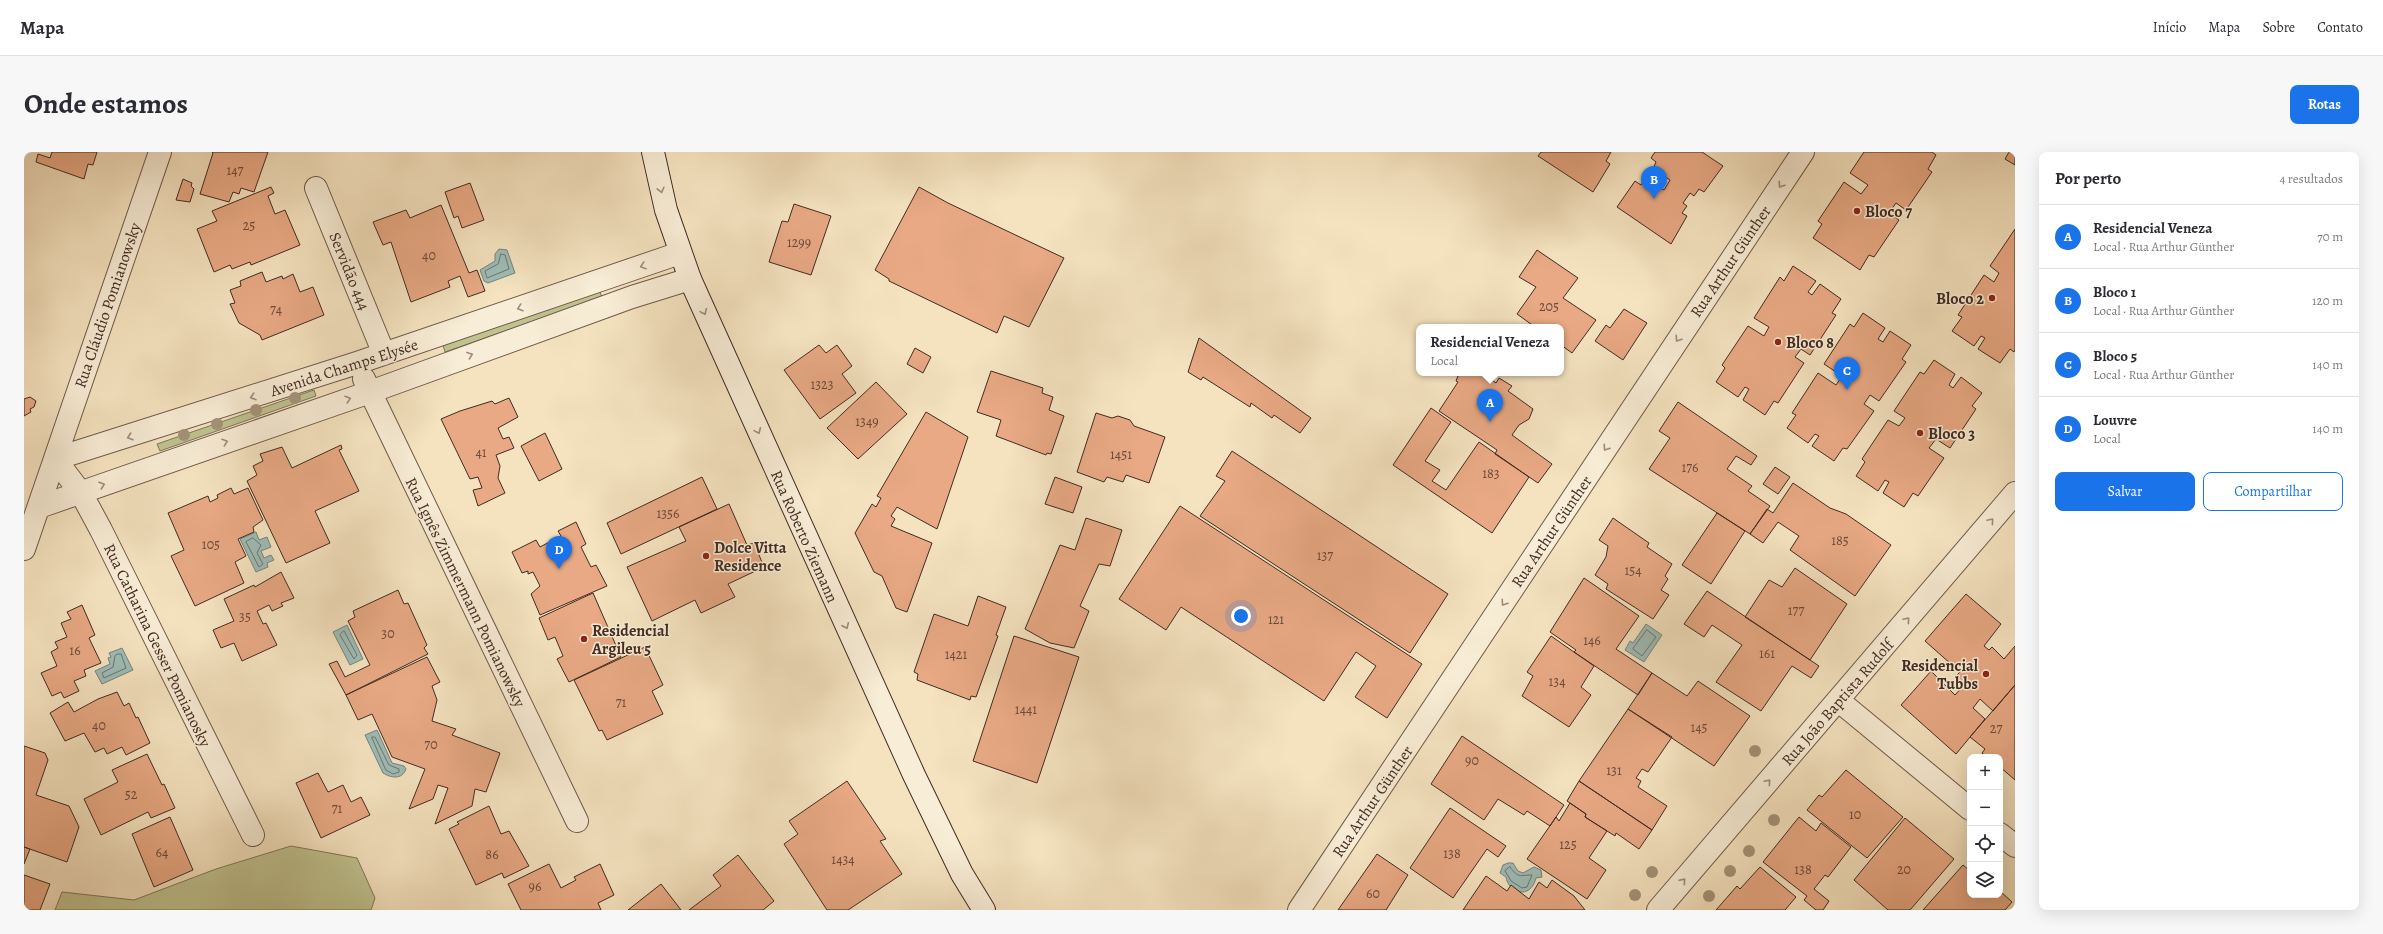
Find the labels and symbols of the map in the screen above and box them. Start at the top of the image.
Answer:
house number: 147 [226,161,244,180]
pin: B [1641,166,1667,199]
one-way arrow [1779,180,1786,187]
one-way arrow [657,187,665,193]
street label: Rua Arthur Günther [1685,201,1776,322]
place label: Bloco 7 [1865,201,1912,223]
marker: Bloco 7 [1852,206,1862,216]
house number: 25 [243,216,255,235]
street label: Rua Cláudio Pomianowsky [69,219,147,391]
street label: Servidão 444 [323,229,375,314]
house number: 1299 [787,233,811,252]
house number: 40 [422,246,436,265]
one-way arrow [640,261,647,270]
place label: Bloco 2 [1936,288,1984,310]
marker: Bloco 2 [1987,293,1997,303]
house number: 205 [1539,297,1559,316]
house number: 74 [270,300,282,319]
one-way arrow [517,303,524,311]
one-way arrow [700,309,708,316]
place label: Bloco 8 [1786,332,1834,354]
street label: Avenida Champs Elysée [267,334,421,403]
one-way arrow [1676,335,1683,342]
marker: Bloco 8 [1773,337,1783,347]
one-way arrow [467,352,474,360]
pin: C [1834,357,1860,390]
house number: 1323 [810,375,834,394]
pin: A [1477,389,1503,422]
one-way arrow [250,392,257,401]
one-way arrow [344,396,351,404]
house number: 1349 [855,412,879,431]
place label: Bloco 3 [1928,423,1975,445]
one-way arrow [753,428,761,435]
marker: Bloco 3 [1915,428,1925,438]
one-way arrow [126,432,133,441]
one-way arrow [221,439,228,447]
house number: 41 [475,443,487,462]
one-way arrow [1604,443,1611,450]
house number: 1451 [1110,445,1132,464]
house number: 176 [1681,458,1699,477]
house number: 183 [1482,464,1500,483]
street label: Rua Roberto Ziemann [765,467,843,606]
street label: Rua Arthur Günther [1506,471,1597,592]
street label: Rua Ignês Zimmermann Pomianowsky [400,474,531,712]
one-way arrow [99,482,106,490]
house number: 1356 [656,504,680,523]
one-way arrow [1987,518,1994,525]
house number: 185 [1831,531,1849,550]
house number: 105 [202,535,220,554]
pin: D [546,536,572,569]
place label: Dolce Vitta Residence [714,537,787,577]
street label: Rua Catharina Gesser Pomianosky [98,540,216,752]
house number: 137 [1317,546,1333,565]
marker: Dolce Vitta Residence [701,551,711,561]
house number: 154 [1624,561,1642,580]
one-way arrow [1501,598,1508,605]
house number: 177 [1788,601,1804,620]
your location [1231,606,1251,626]
house number: 35 [239,607,251,626]
house number: 121 [1268,610,1284,629]
one-way arrow [1903,617,1910,624]
place label: Residencial Argileu 5 [591,620,670,660]
one-way arrow [841,622,849,629]
house number: 30 [381,624,395,643]
house number: 146 [1583,631,1601,650]
street label: Rua João Baptista Rudolf [1777,633,1901,771]
marker: Residencial Argileu 5 [579,634,589,644]
house number: 16 [69,641,81,660]
house number: 161 [1759,644,1775,663]
house number: 1421 [945,645,967,664]
place label: Residencial Tubbs [1901,655,1979,695]
marker: Residencial Tubbs [1981,669,1991,679]
house number: 134 [1549,672,1565,691]
house number: 71 [616,693,627,712]
house number: 1441 [1015,700,1037,719]
house number: 40 [92,716,106,735]
house number: 145 [1690,718,1708,737]
house number: 27 [1990,719,2002,738]
house number: 70 [424,735,438,754]
street label: Rua Arthur Günther [1327,741,1418,862]
house number: 90 [1465,751,1479,770]
house number: 131 [1606,761,1622,780]
one-way arrow [1764,780,1771,787]
house number: 52 [125,785,138,804]
house number: 71 [332,799,343,818]
house number: 10 [1849,805,1861,824]
house number: 125 [1559,835,1577,854]
house number: 64 [156,843,168,862]
house number: 138 [1443,844,1461,863]
house number: 86 [485,845,499,864]
house number: 1434 [831,850,855,869]
house number: 138 [1794,860,1812,879]
house number: 20 [1897,860,1911,879]
house number: 96 [529,877,541,896]
one-way arrow [1678,878,1685,885]
house number: 60 [1366,884,1380,903]

